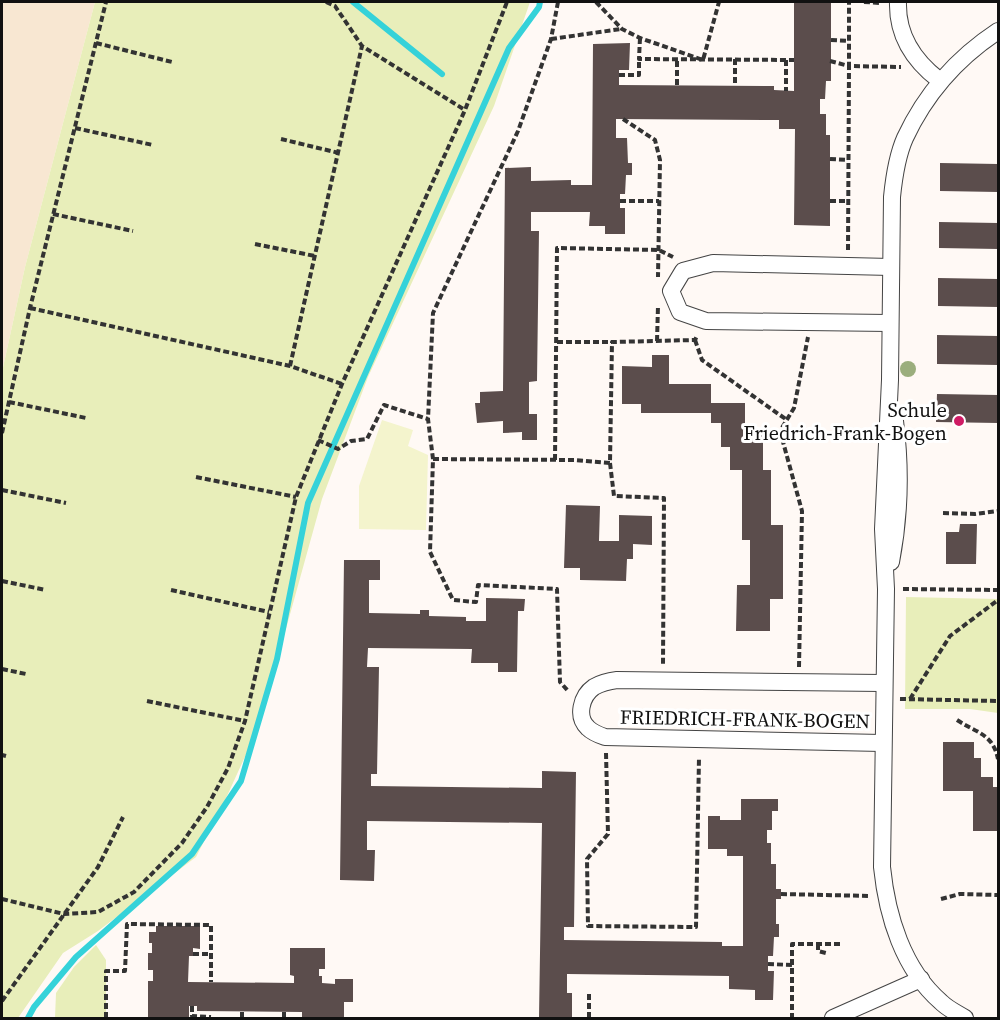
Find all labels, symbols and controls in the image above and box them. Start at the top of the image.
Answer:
place label: Schule Friedrich-Frank-Bogen [743,396,947,447]
marker: Schule Friedrich-Frank-Bogen [952,414,966,428]
street label: FRIEDRICH-FRANK-BOGEN [620,703,870,735]

